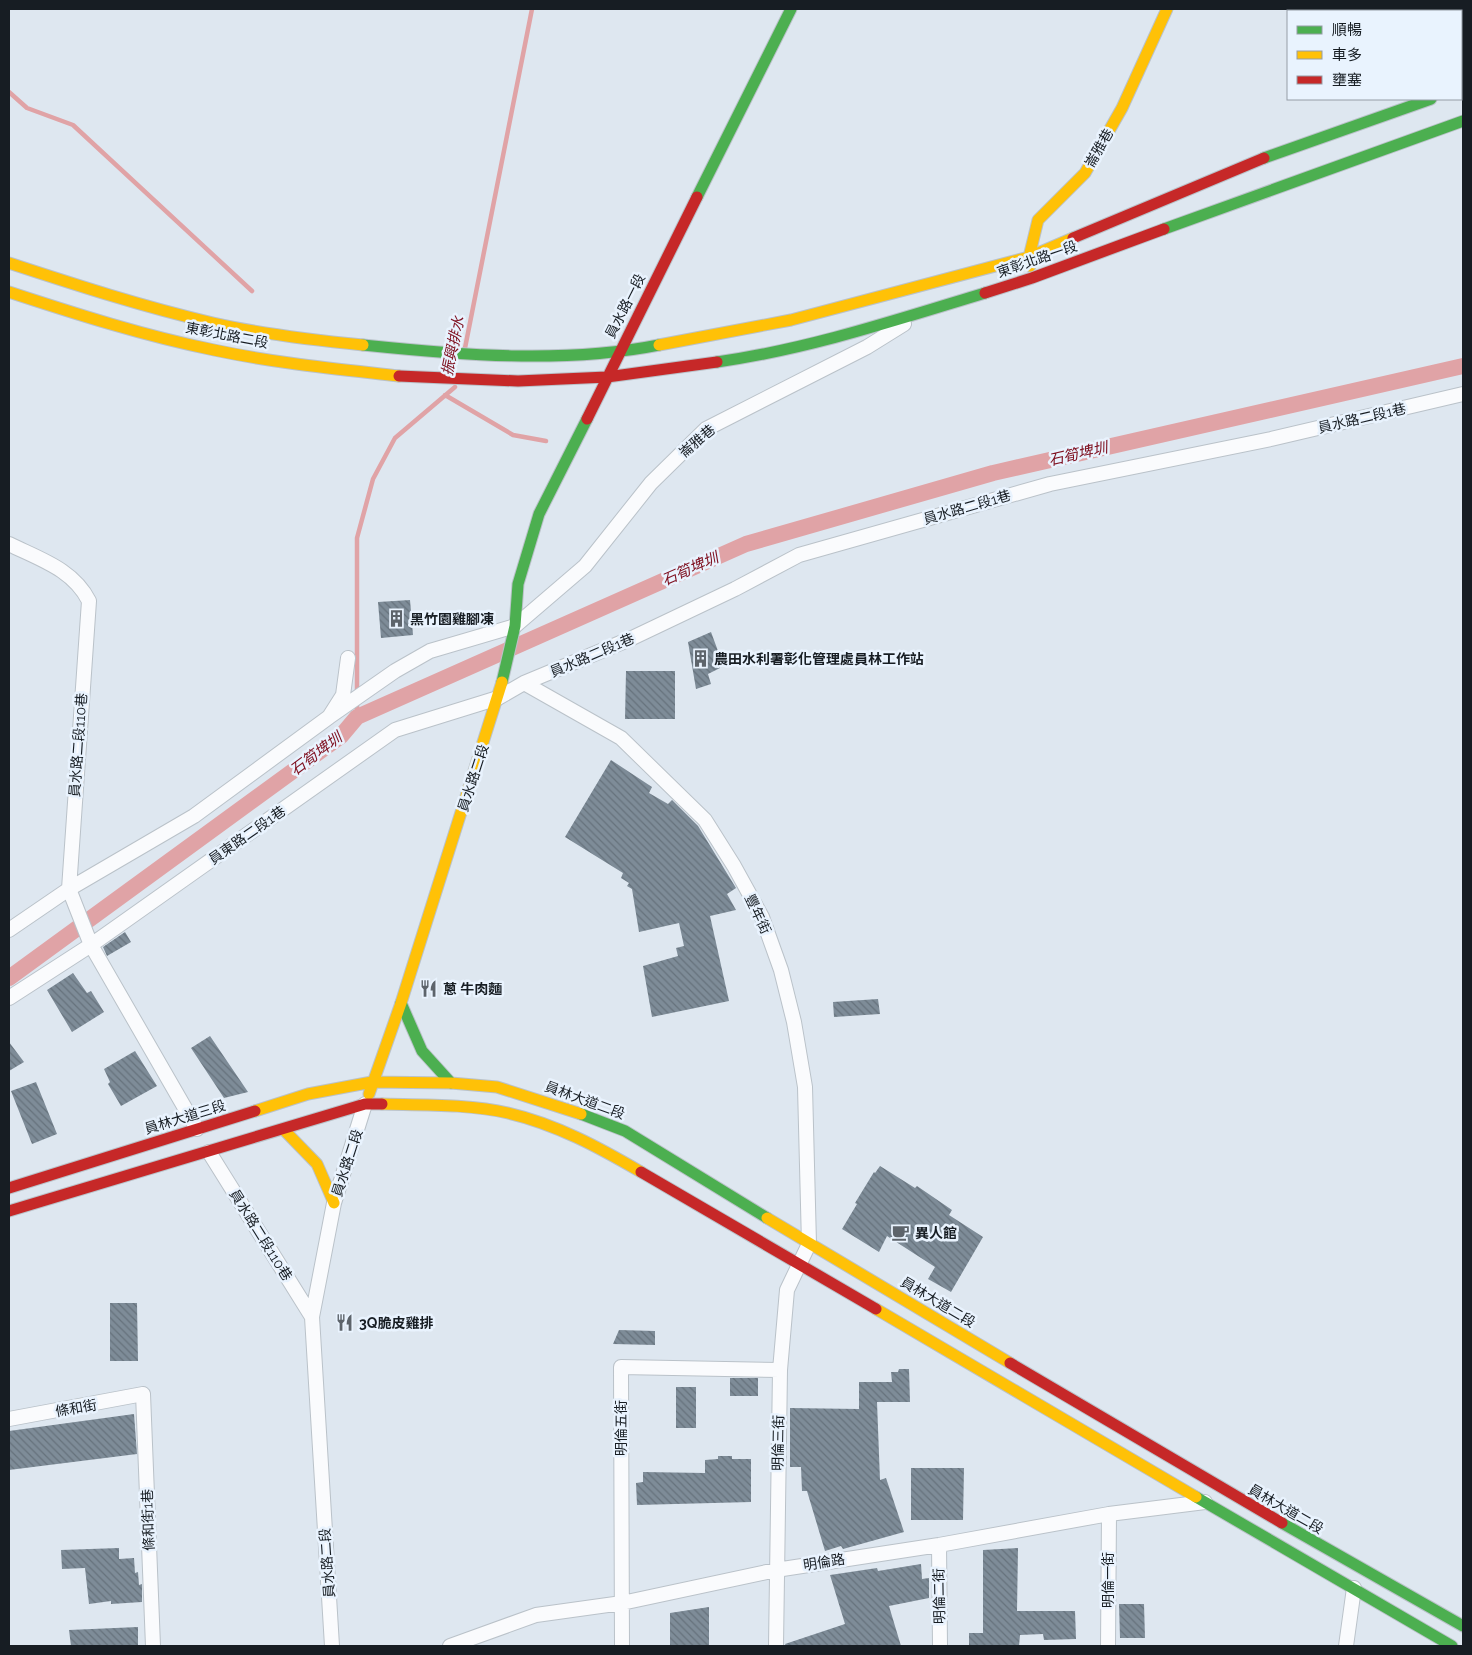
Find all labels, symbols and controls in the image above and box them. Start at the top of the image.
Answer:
legend [1287,10,1462,100]
text: 順暢 [1332,21,1362,39]
text: 車多 [1332,46,1362,64]
text: 壅塞 [1332,71,1362,89]
street label: 崙雅巷 [1082,126,1116,170]
street label: 東彰北路一段 [995,238,1079,280]
street label: 員水路一段 [602,271,648,341]
water label: 振興排水 [438,314,468,377]
street label: 東彰北路二段 [184,319,270,351]
street label: 員水路二段1巷 [1316,400,1408,436]
street label: 崙雅巷 [676,421,718,461]
water label: 石筍埤圳 [1047,438,1111,470]
street label: 員水路二段1巷 [922,487,1012,527]
water label: 石筍埤圳 [659,548,723,589]
building icon: 黑竹園雞腳凍 [386,609,406,629]
place label: 黑竹園雞腳凍 [410,611,494,627]
street label: 員水路二段1巷 [547,630,637,680]
building icon: 農田水利署彰化管理處員林工作站 [690,649,710,669]
place label: 農田水利署彰化管理處員林工作站 [714,651,924,667]
street label: 員水路二段110巷 [66,692,90,798]
water label: 石筍埤圳 [287,728,347,779]
street label: 員水路二段 [455,742,491,814]
street label: 員東路二段1巷 [206,803,288,867]
street label: 豐年街 [742,892,774,936]
restaurant icon: 蔥 牛肉麵 [419,979,439,999]
place label: 蔥 牛肉麵 [443,981,502,997]
street label: 員林大道二段 [543,1078,627,1122]
street label: 員林大道三段 [142,1097,228,1137]
street label: 員水路二段 [329,1127,365,1199]
street label: 員水路二段110巷 [227,1186,295,1284]
cafe icon: 異人館 [891,1223,911,1243]
place label: 異人館 [915,1225,957,1241]
street label: 員林大道二段 [898,1274,978,1330]
restaurant icon: 3Q脆皮雞排 [335,1313,355,1333]
place label: 3Q脆皮雞排 [359,1315,433,1331]
street label: 條和街 [54,1396,98,1420]
street label: 明倫五街 [613,1400,629,1456]
street label: 明倫三街 [770,1415,786,1471]
street label: 員林大道二段 [1246,1481,1326,1537]
street label: 條和街1巷 [139,1489,157,1551]
street label: 員水路二段 [317,1528,337,1598]
street label: 明倫路 [802,1551,846,1573]
street label: 明倫一街 [1100,1552,1116,1608]
street label: 明倫二街 [931,1568,947,1624]

